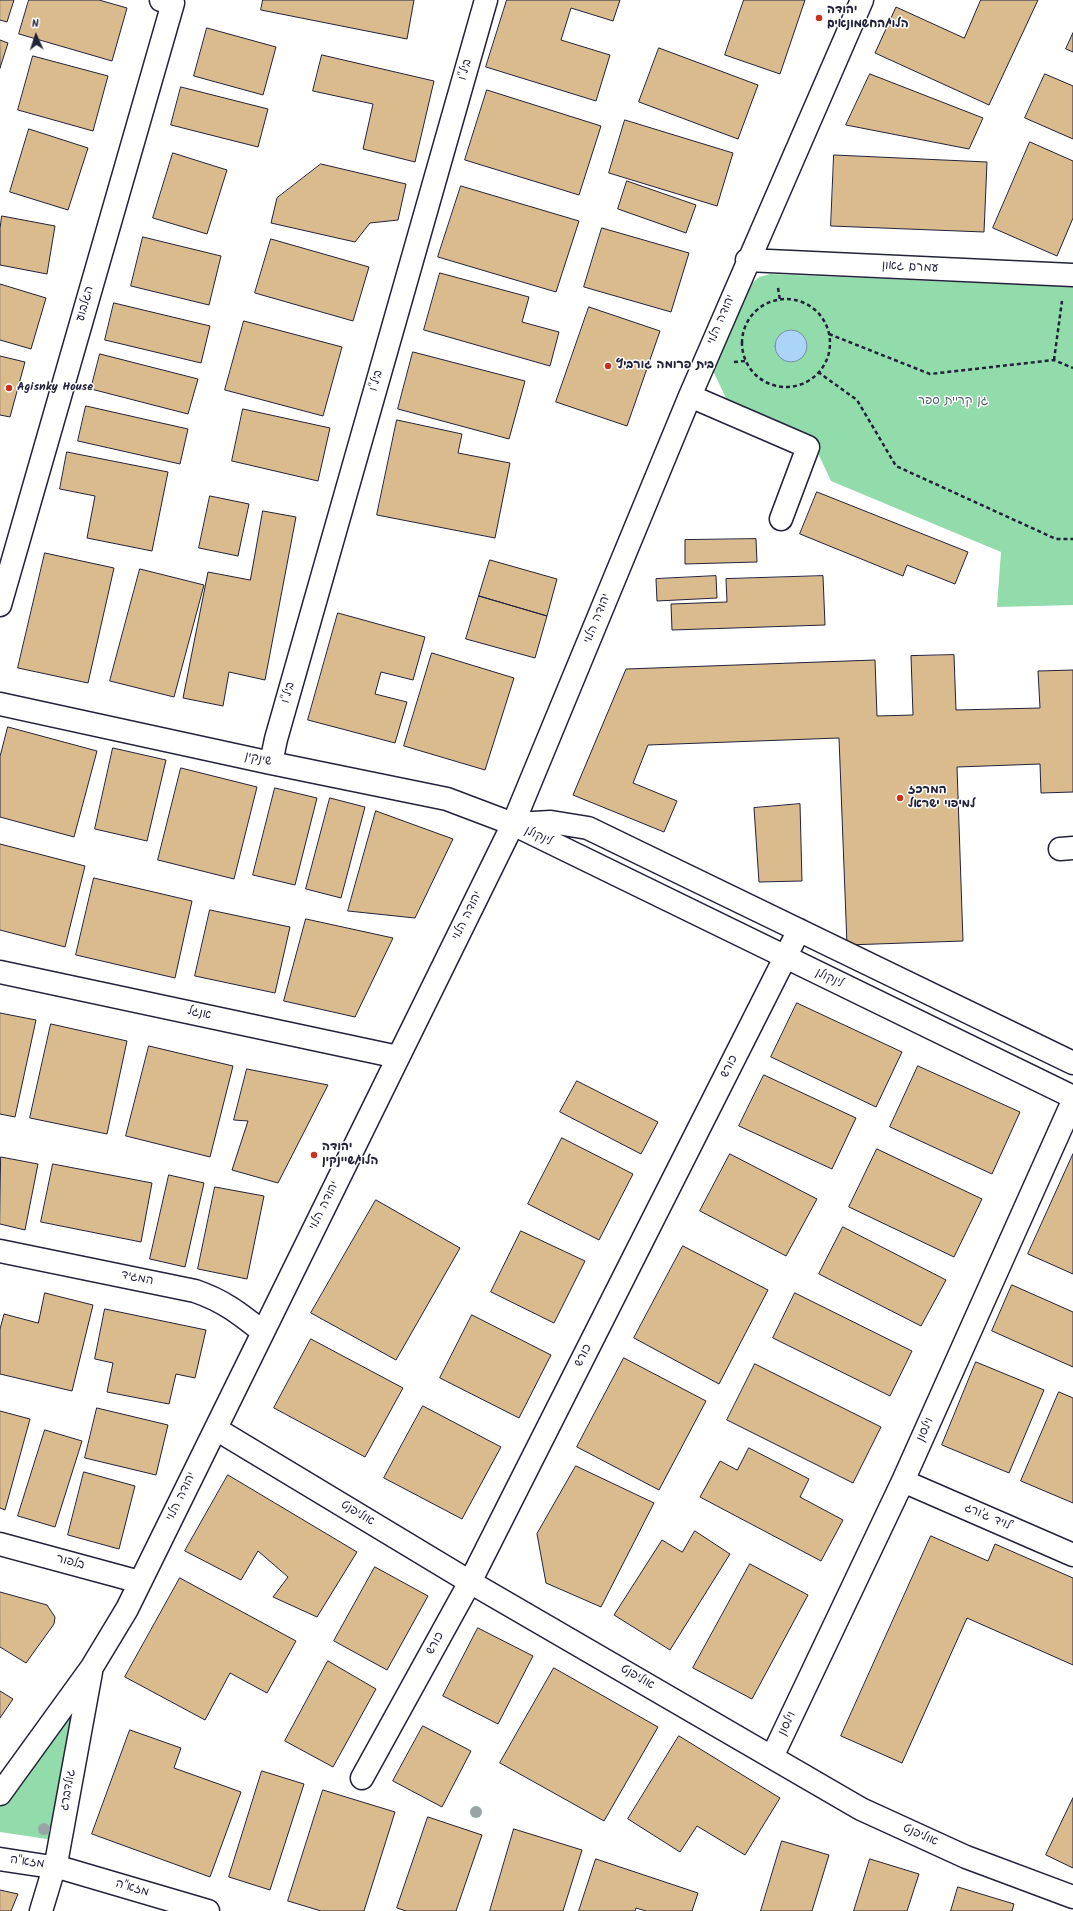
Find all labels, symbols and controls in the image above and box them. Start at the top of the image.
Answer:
place label: יהודה הלוי/החשמונאים [827,4,909,32]
marker: יהודה הלוי/החשמונאים [814,13,824,23]
text: N [31,15,39,33]
north arrow [16,16,56,56]
street label: ביל"ו [456,58,476,82]
street label: עמרם גאון [881,259,939,277]
street label: הגלבוע [74,285,98,323]
street label: יהודה הלוי [705,293,739,347]
place label: בית פרומה גורביץ [616,359,714,373]
marker: בית פרומה גורביץ [603,361,613,371]
street label: ביל"ו [367,369,387,393]
place label: Agisnky House [17,381,93,395]
marker: Agisnky House [4,383,14,393]
park label: גן קריית ספר [918,395,988,409]
street label: יהודה הלוי [581,592,615,646]
street label: ביל"ו [279,681,299,705]
street label: שינקין [243,750,273,770]
place label: המרכז למיפוי ישראל [908,784,976,812]
marker: המרכז למיפוי ישראל [895,793,905,803]
street label: לינקולן [522,824,554,850]
street label: יהודה הלוי [450,889,486,943]
street label: לינקולן [813,966,845,992]
street label: אנגל [186,1004,212,1024]
street label: כורש [718,1053,742,1081]
place label: יהודה הלוי/שיינקין [322,1141,378,1169]
marker: יהודה הלוי/שיינקין [309,1150,319,1160]
street label: יהודה הלוי [307,1179,343,1233]
street label: המגיד [119,1269,155,1289]
street label: כורש [572,1342,596,1370]
street label: וילסון [914,1416,938,1444]
street label: יהודה הלוי [164,1470,200,1524]
street label: אוליפנט [338,1498,376,1530]
street label: לויד ג'ורג' [962,1502,1014,1534]
street label: בלפור [54,1552,86,1574]
street label: כורש [424,1630,448,1658]
street label: אוליפנט [617,1663,657,1693]
street label: וילסון [776,1710,800,1738]
street label: גולדברג [58,1768,80,1812]
street label: אוליפנט [900,1822,940,1850]
street label: מזא"ה [9,1853,45,1873]
street label: מזא''ה [114,1877,150,1901]

